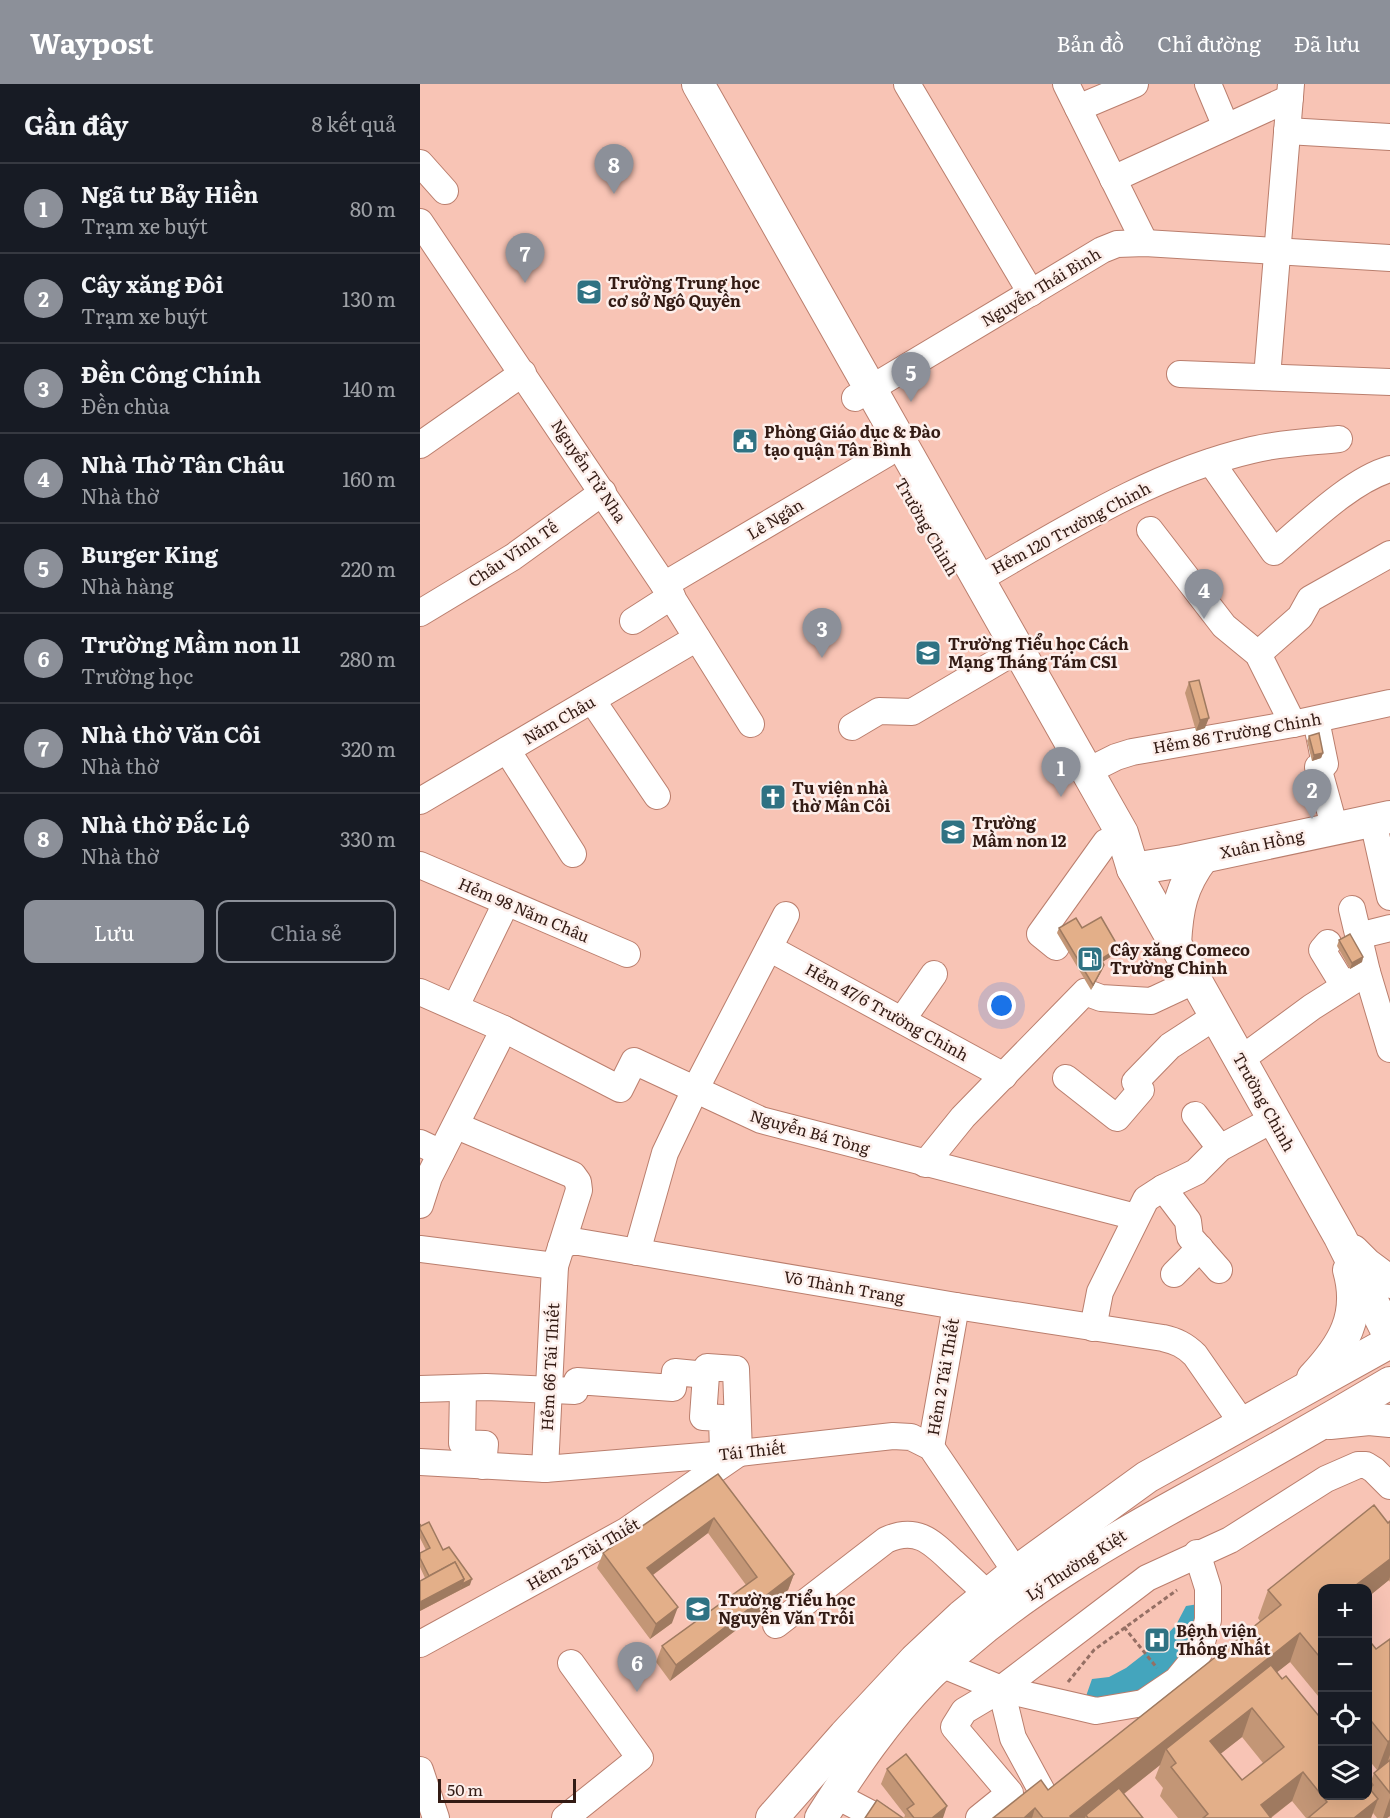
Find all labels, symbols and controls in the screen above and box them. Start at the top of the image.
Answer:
text: Waypost [30,21,154,63]
text: Bản đồ [1057,27,1124,58]
text: Chỉ đường [1157,27,1261,58]
text: Đã lưu [1294,27,1360,58]
text: Gần đây [24,104,129,143]
text: 8 kết quả [312,108,396,138]
pin: 8 [594,144,634,194]
text: Ngã tư Bảy Hiền [81,177,258,210]
text: 1 [39,193,48,223]
text: 80 m [350,193,396,223]
text: Trạm xe buýt [81,210,208,240]
pin: 7 [506,234,544,283]
street label: Nguyễn Thái Bình [976,241,1105,331]
text: Cây xăng Đôi [81,267,224,300]
place label: Trường Trung học cơ sở Ngô Quyền [608,270,760,312]
school or university icon: Trường Trung học cơ sở Ngô Quyền [574,277,604,307]
text: 2 [38,283,49,313]
text: 130 m [342,283,396,313]
text: Trạm xe buýt [81,300,208,330]
pin: 5 [892,352,930,402]
text: Đền Công Chính [81,357,261,390]
text: 3 [38,373,49,403]
text: 140 m [343,373,396,403]
text: Đền chùa [81,390,170,420]
street label: Nguyễn Tử Nha [546,414,634,527]
place label: Phòng Giáo dục & Đào tạo quận Tân Bình [764,419,941,461]
public building icon: Phòng Giáo dục & Đào tạo quận Tân Bình [730,426,760,456]
text: Nhà Thờ Tân Châu [81,447,285,480]
text: 4 [37,463,50,493]
text: 160 m [342,463,396,493]
street label: Trường Chinh [890,473,966,580]
street label: Hẻm 120 Trường Chinh [987,475,1155,579]
text: Nhà thờ [81,480,159,510]
street label: Lê Ngân [742,492,808,544]
street label: Châu Vĩnh Tế [463,514,562,592]
text: Burger King [81,537,218,570]
text: 5 [38,553,49,583]
text: 220 m [341,553,396,583]
text: Nhà hàng [81,570,174,600]
pin: 4 [1184,570,1224,619]
pin: 3 [802,608,842,658]
text: Trường Mầm non 11 [81,627,300,660]
place label: Trường Tiểu học Cách Mạng Tháng Tám CS1 [948,631,1129,673]
school or university icon: Trường Tiểu học Cách Mạng Tháng Tám CS1 [913,638,943,668]
text: 6 [38,643,49,673]
text: 280 m [340,643,396,673]
text: Trường học [81,660,193,690]
street label: Năm Châu [518,689,599,749]
street label: Hẻm 86 Trường Chinh [1151,705,1323,759]
text: Nhà thờ Văn Côi [81,717,261,750]
text: 7 [38,733,49,763]
text: 320 m [341,733,396,763]
pin: 1 [1042,748,1080,797]
text: Nhà thờ [81,750,159,780]
pin: 2 [1292,770,1332,819]
place label: Tu viện nhà thờ Mân Côi [792,775,891,817]
church icon: Tu viện nhà thờ Mân Côi [758,782,788,812]
text: Nhà thờ Đắc Lộ [81,807,250,840]
place label: Trường Mầm non 12 [972,810,1067,852]
school or university icon: Trường Mầm non 12 [938,817,968,847]
street label: Xuân Hồng [1218,822,1306,864]
text: 8 [38,823,49,853]
text: 330 m [340,823,396,853]
text: Nhà thờ [81,840,159,870]
street label: Hẻm 98 Năm Châu [455,871,594,948]
button: Lưu [24,900,204,963]
button: Chia sẻ [216,900,396,963]
place label: Cây xăng Comeco Trường Chinh [1110,937,1250,979]
fuel station icon: Cây xăng Comeco Trường Chinh [1075,944,1105,974]
street label: Hẻm 47/6 Trường Chinh [801,956,974,1066]
your location [987,991,1016,1020]
street label: Trường Chinh [1228,1048,1302,1156]
street label: Nguyễn Bá Tòng [747,1102,873,1160]
street label: Võ Thành Trang [782,1264,907,1308]
street label: Hẻm 66 Tái Thiết [534,1302,564,1431]
street label: Hẻm 2 Tái Thiết [920,1316,964,1437]
street label: Tái Thiết [717,1434,787,1465]
street label: Hẻm 25 Tài Thiết [522,1511,644,1595]
street label: Lý Thường Kiệt [1020,1522,1131,1606]
map controls [1318,1584,1372,1800]
button: + [1318,1584,1372,1638]
place label: Trường Tiểu học Nguyễn Văn Trỗi [718,1587,856,1629]
school or university icon: Trường Tiểu học Nguyễn Văn Trỗi [683,1594,713,1624]
place label: Bệnh viện Thống Nhất [1176,1618,1270,1660]
hospital icon: Bệnh viện Thống Nhất [1142,1625,1172,1655]
button: − [1318,1638,1372,1692]
pin: 6 [618,1642,656,1692]
button: locate [1318,1692,1372,1746]
button: layers [1318,1746,1372,1800]
scale bar [438,1776,576,1804]
text: 50 m [447,1777,483,1801]

